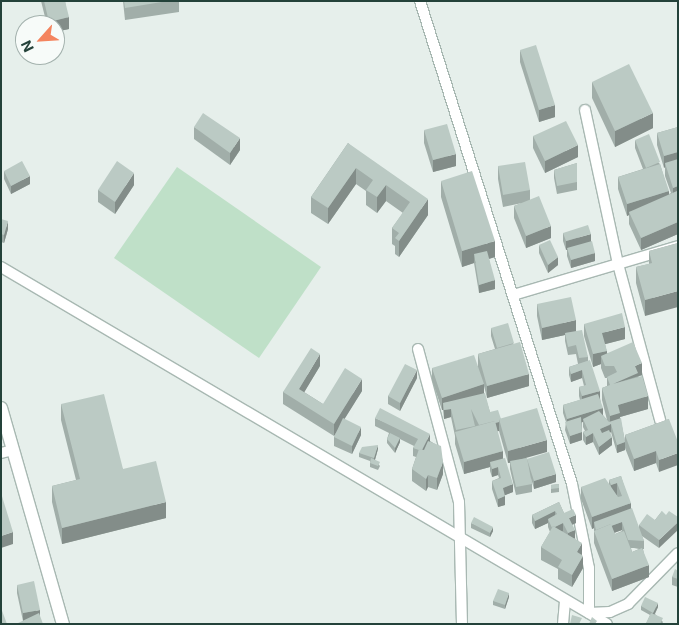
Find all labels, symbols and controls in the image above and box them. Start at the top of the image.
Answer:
north arrow [15,15,65,65]
text: N [17,38,37,55]

